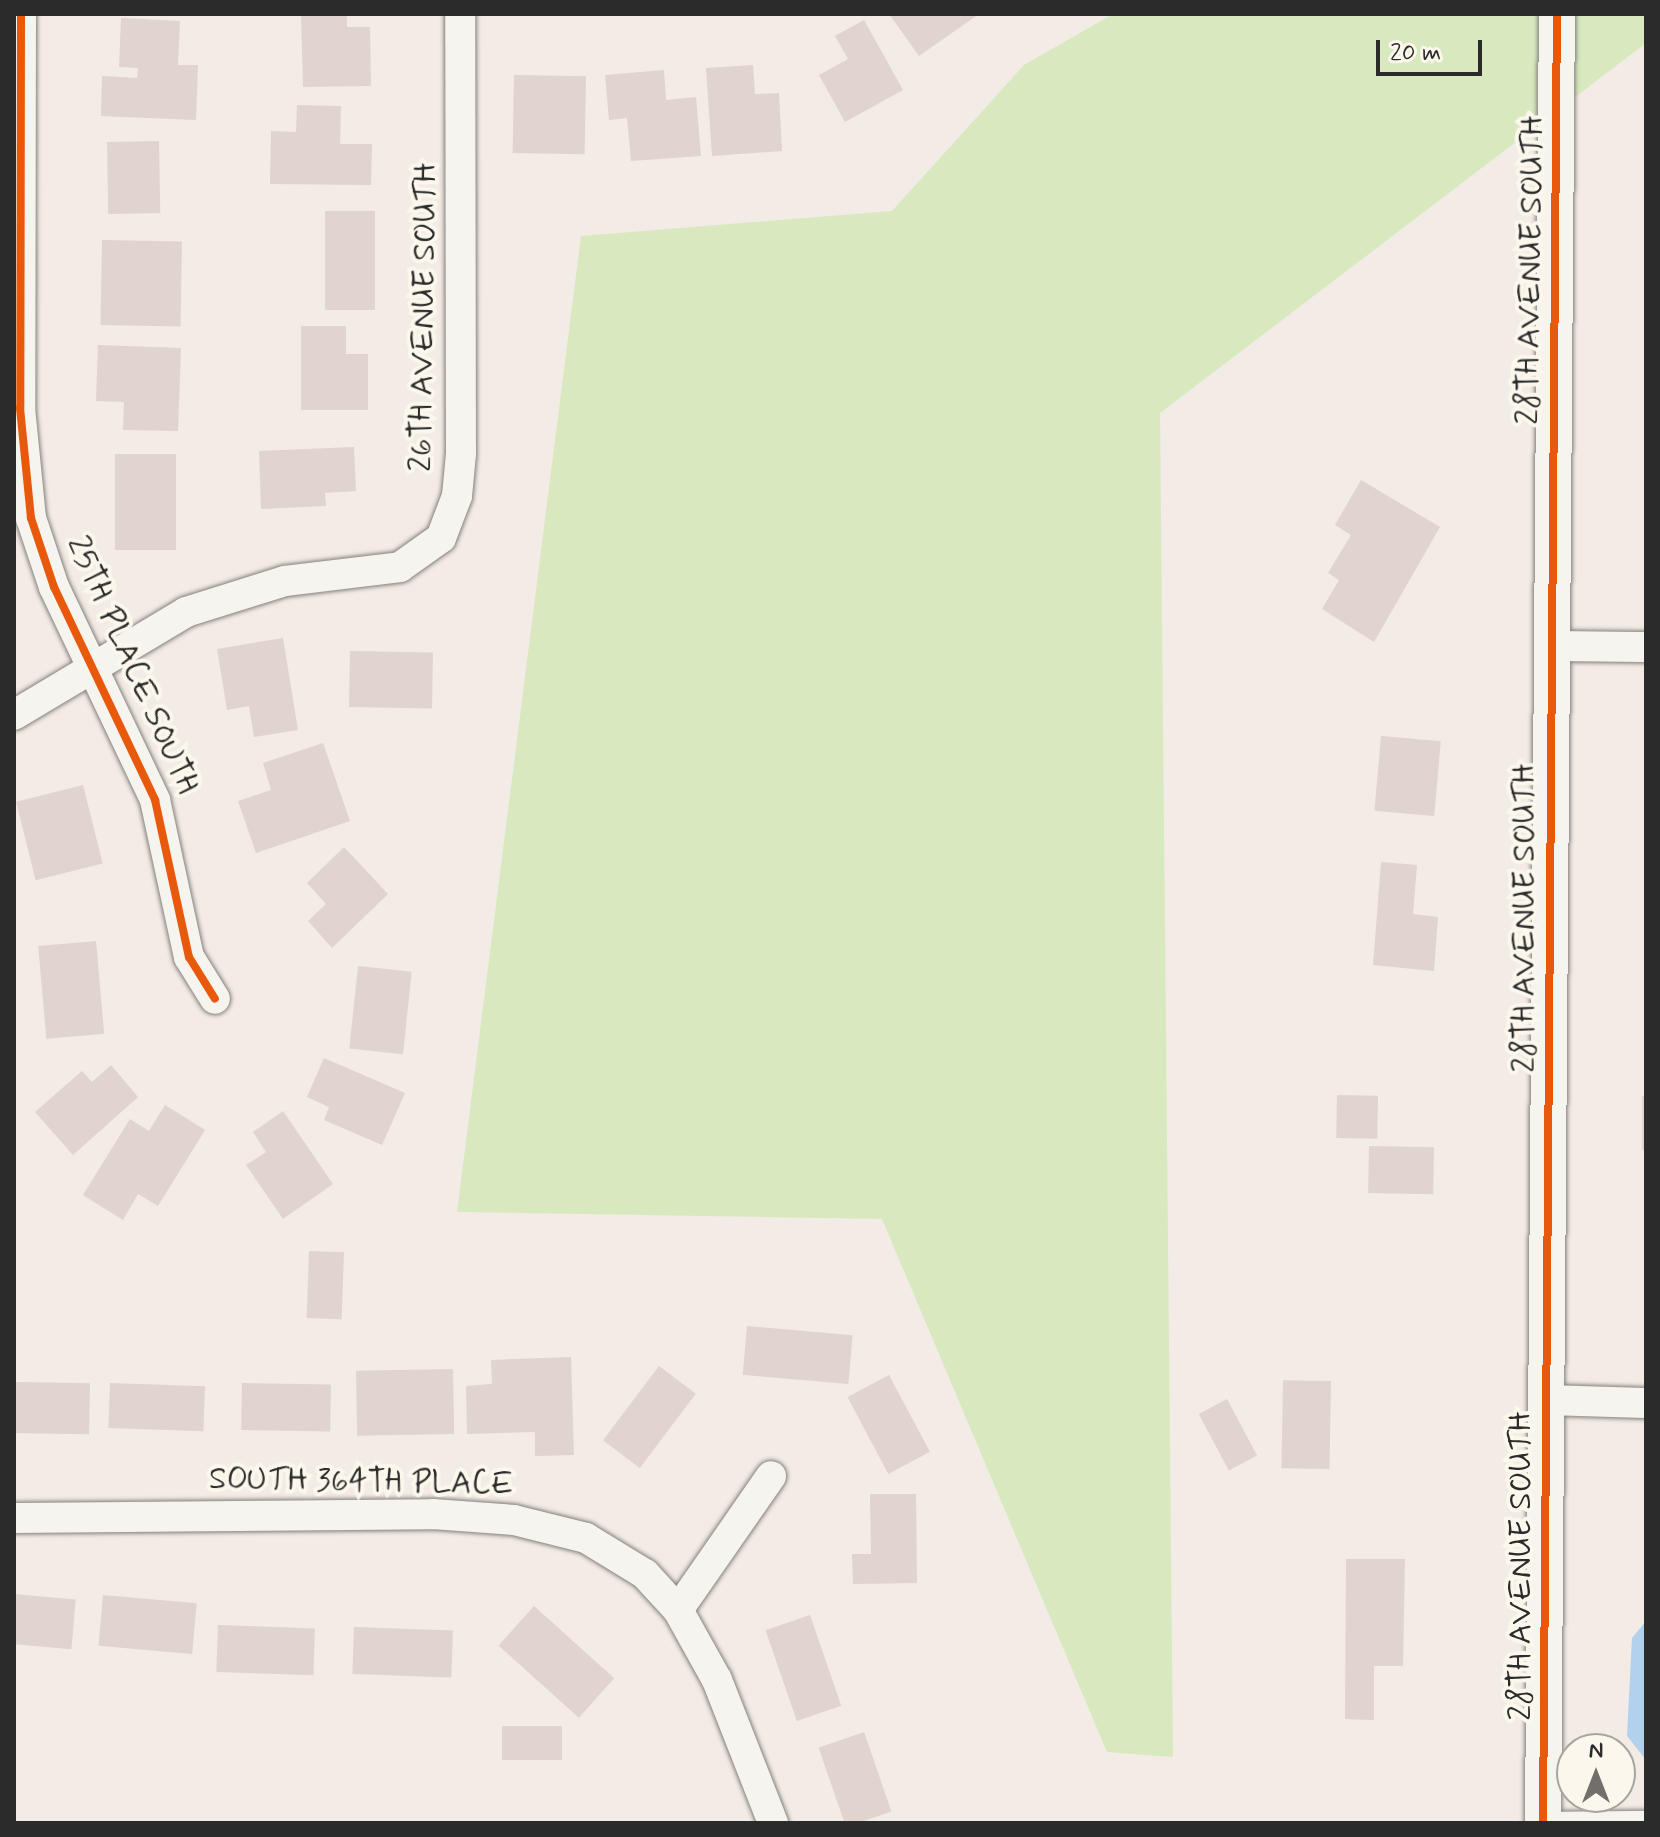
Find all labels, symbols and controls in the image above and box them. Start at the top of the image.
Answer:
scale bar [1380,24,1486,74]
text: 20 m [1390,38,1441,69]
street label: 28TH AVENUE SOUTH [1509,116,1553,424]
street label: 26TH AVENUE SOUTH [402,162,446,472]
street label: 25TH PLACE SOUTH [57,528,207,802]
street label: 28TH AVENUE SOUTH [1506,764,1544,1072]
street label: 28TH AVENUE SOUTH [1502,1412,1540,1720]
street label: SOUTH 364TH PLACE [210,1460,512,1504]
north arrow [1556,1733,1636,1813]
text: N [1589,1737,1603,1765]

